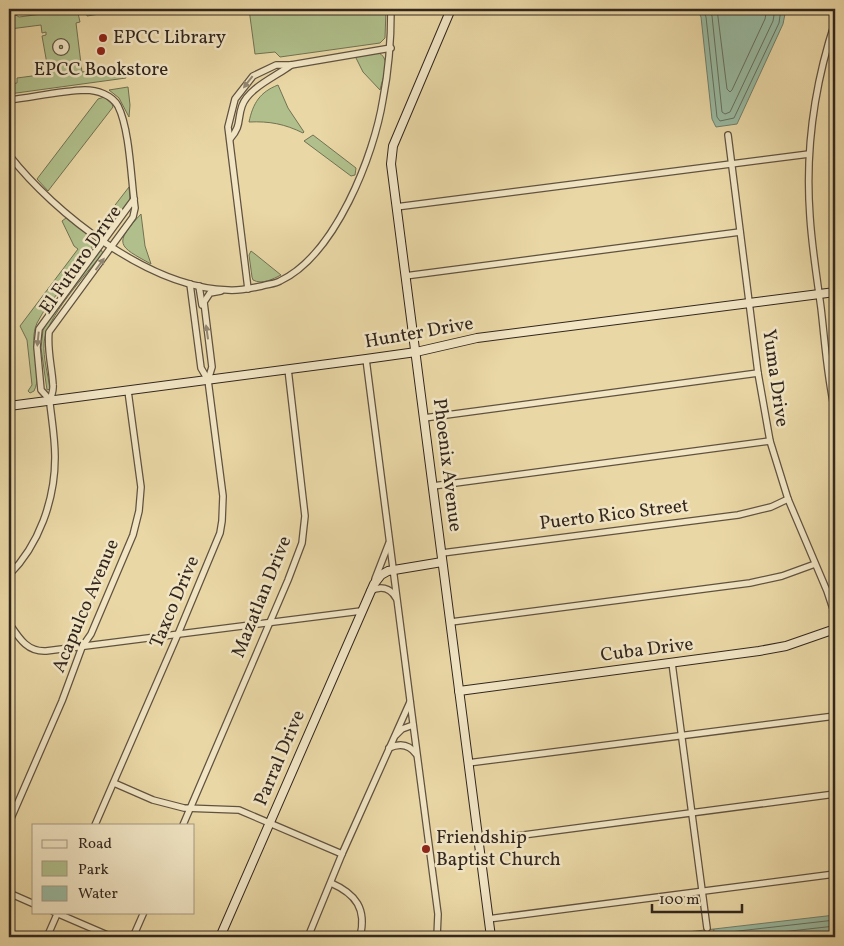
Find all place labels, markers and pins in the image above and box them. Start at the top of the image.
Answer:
place label: EPCC Library [113,25,226,51]
marker: EPCC Library [97,32,109,44]
marker: EPCC Bookstore [95,45,107,57]
place label: EPCC Bookstore [34,57,168,83]
place label: Friendship Baptist Church [436,825,561,873]
marker: Friendship Baptist Church [420,843,432,855]

